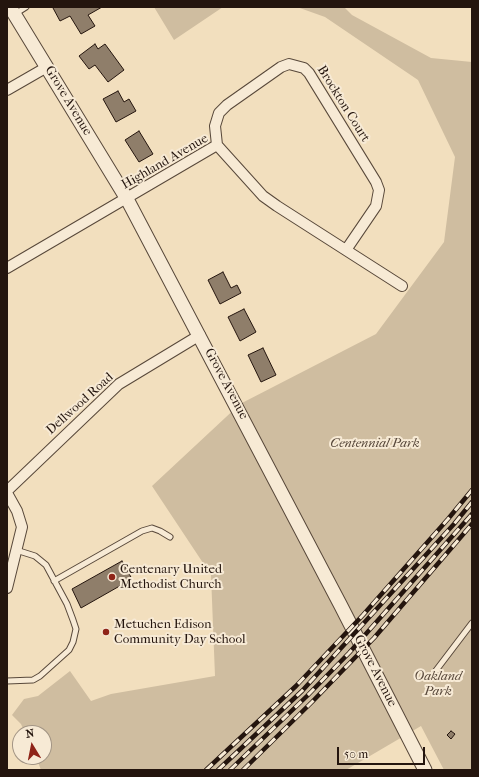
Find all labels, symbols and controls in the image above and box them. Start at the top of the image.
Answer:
street label: Grove Avenue [41,63,95,139]
street label: Brockton Court [313,63,373,145]
street label: Highland Avenue [119,131,211,193]
street label: Grove Avenue [201,346,251,422]
street label: Dellwood Road [43,370,117,438]
park label: Centennial Park [330,436,420,452]
place label: Centenary United Methodist Church [120,562,222,593]
marker: Centenary United Methodist Church [107,572,117,582]
place label: Metuchen Edison Community Day School [114,617,246,648]
marker: Metuchen Edison Community Day School [101,627,111,637]
street label: Grove Avenue [350,633,400,709]
park label: Oakland Park [414,669,462,700]
north arrow [12,725,52,765]
text: N [25,727,35,741]
scale bar [339,739,427,765]
text: 50 m [344,747,368,761]

